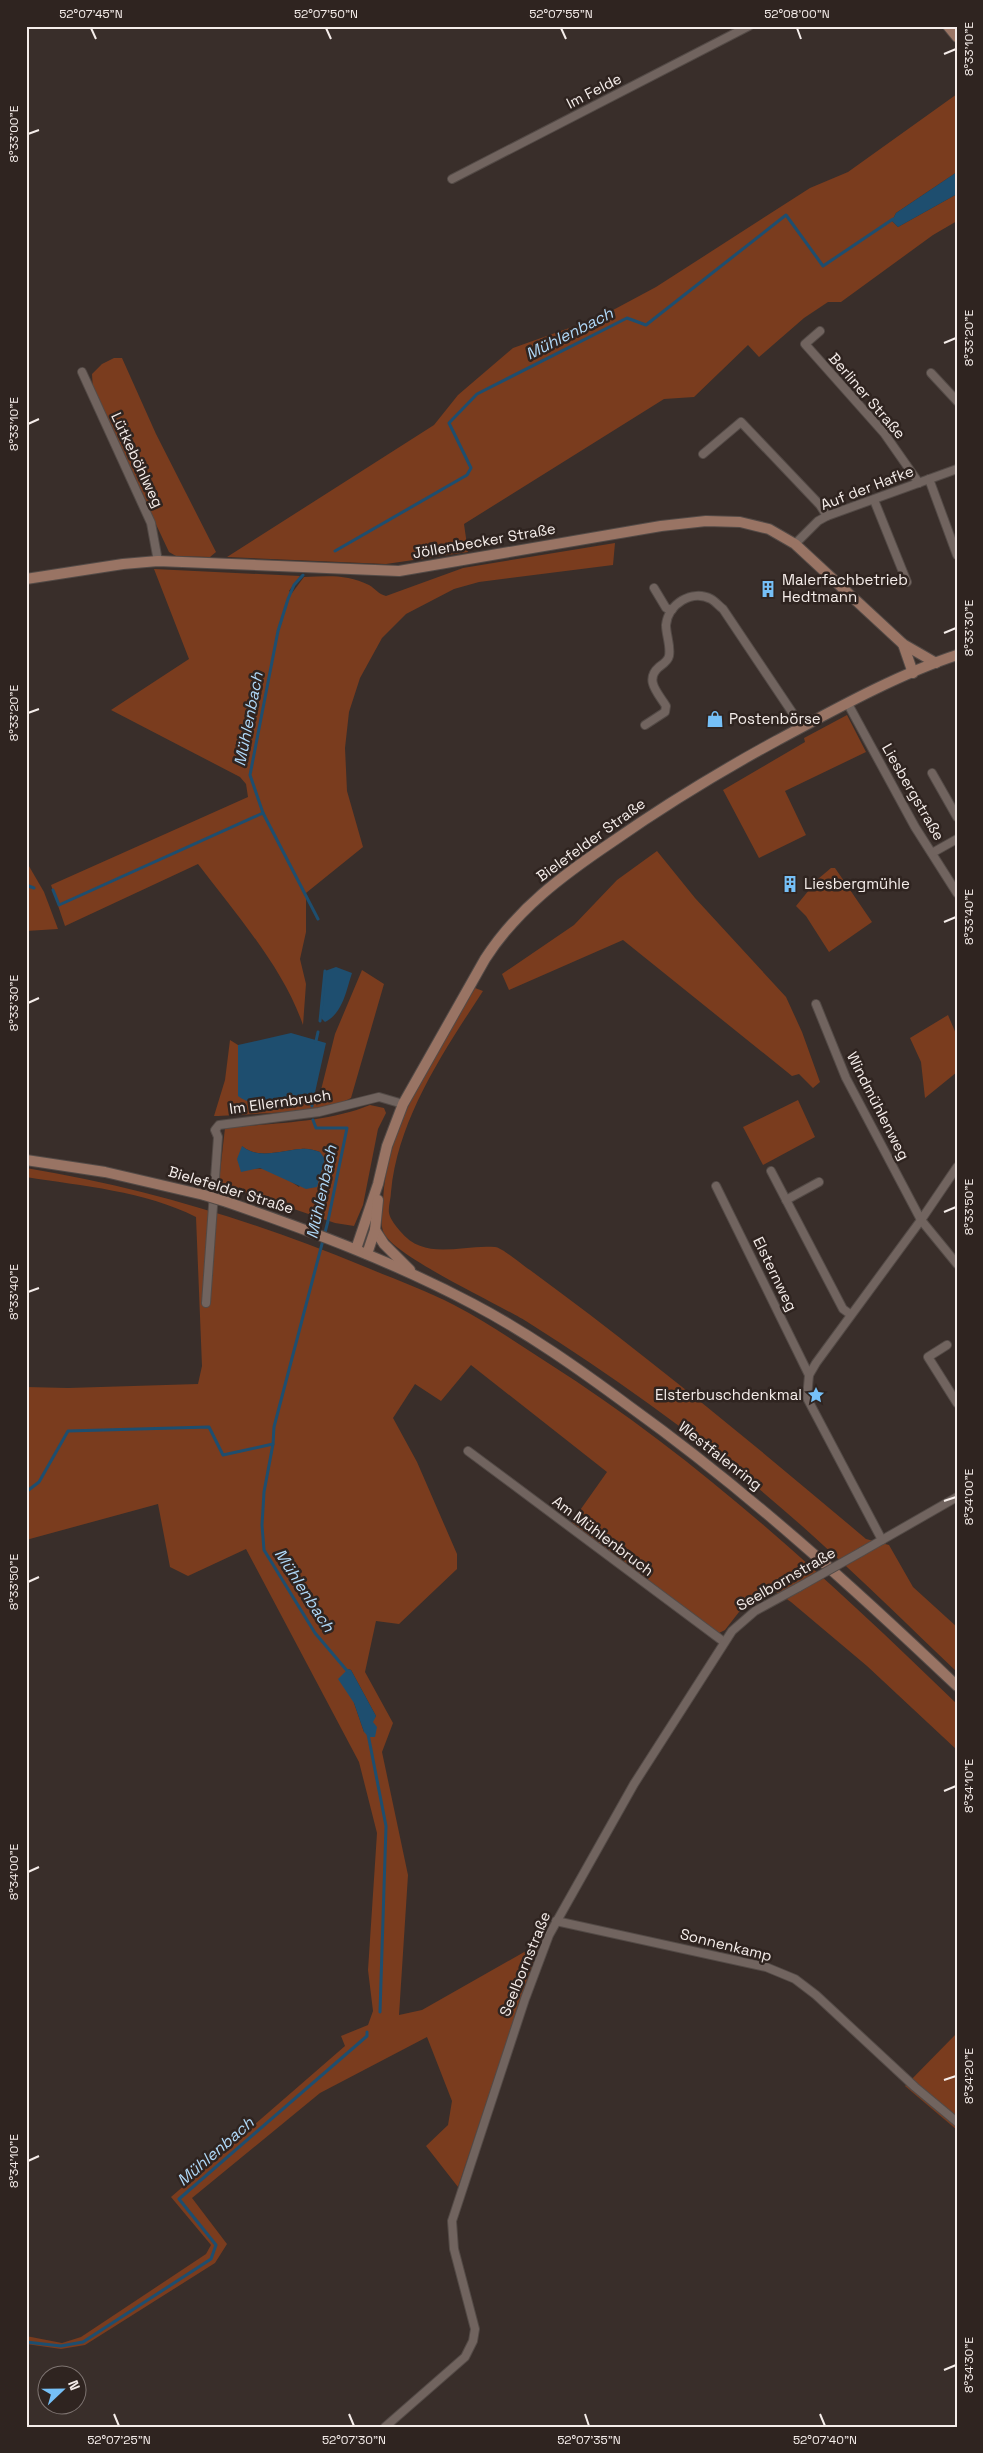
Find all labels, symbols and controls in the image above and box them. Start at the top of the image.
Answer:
text: 52°07'45"N [59,6,123,22]
text: 52°07'50"N [294,6,358,22]
text: 52°07'55"N [529,6,593,22]
text: 52°08'00"N [764,6,830,22]
text: 8°33'10"E [961,22,977,76]
street label: Im Felde [563,69,625,113]
text: 8°33'00"E [6,105,22,162]
water label: Mühlenbach [522,302,618,364]
text: 8°33'20"E [961,310,977,366]
street label: Berliner Straße [825,349,910,443]
text: 8°33'10"E [6,397,22,451]
street label: Lütkeböhlweg [107,409,168,510]
street label: Auf der Hafke [818,461,916,514]
street label: Jöllenbecker Straße [411,519,557,562]
place label: Malerfachbetrieb Hedtmann [782,570,908,606]
building icon: Malerfachbetrieb Hedtmann [758,579,778,599]
text: 8°33'30"E [961,600,977,656]
water label: Mühlenbach [229,669,268,768]
text: 8°33'20"E [6,685,22,741]
shop icon: Postenbörse [705,709,725,729]
place label: Postenbörse [729,709,821,728]
street label: Liesbergstraße [878,740,949,844]
street label: Bielefelder Straße [533,794,649,885]
building icon: Liesbergmühle [780,874,800,894]
place label: Liesbergmühle [804,874,910,893]
text: 8°33'40"E [961,889,977,945]
text: 8°33'30"E [6,975,22,1031]
street label: Windmühlenweg [843,1049,914,1163]
street label: Im Ellernbruch [228,1085,332,1118]
water label: Mühlenbach [301,1142,342,1241]
street label: Bielefelder Straße [166,1161,296,1218]
text: 8°33'50"E [961,1179,977,1235]
street label: Elsternweg [749,1233,802,1314]
text: 8°33'40"E [6,1264,22,1320]
place label: Elsterbuschdenkmal [655,1385,802,1404]
place icon: Elsterbuschdenkmal [806,1385,826,1405]
street label: Westfalenring [675,1417,766,1494]
text: 8°34'00"E [961,1468,977,1525]
street label: Am Mühlenbruch [549,1491,658,1580]
street label: Seelbornstraße [733,1542,839,1615]
water label: Mühlenbach [270,1545,340,1637]
text: 8°33'50"E [6,1554,22,1610]
text: 8°34'10"E [961,1759,977,1813]
text: 8°34'00"E [6,1843,22,1900]
street label: Seelbornstraße [495,1909,554,2019]
street label: Sonnenkamp [678,1924,774,1965]
text: 8°34'20"E [961,2048,977,2104]
water label: Mühlenbach [172,2111,259,2191]
text: 8°34'10"E [6,2134,22,2188]
text: 8°34'30"E [961,2337,977,2393]
north arrow [38,2366,88,2416]
text: N [64,2377,84,2393]
text: 52°07'25"N [87,2432,151,2448]
text: 52°07'30"N [322,2432,386,2448]
text: 52°07'35"N [557,2432,621,2448]
text: 52°07'40"N [793,2432,857,2448]

